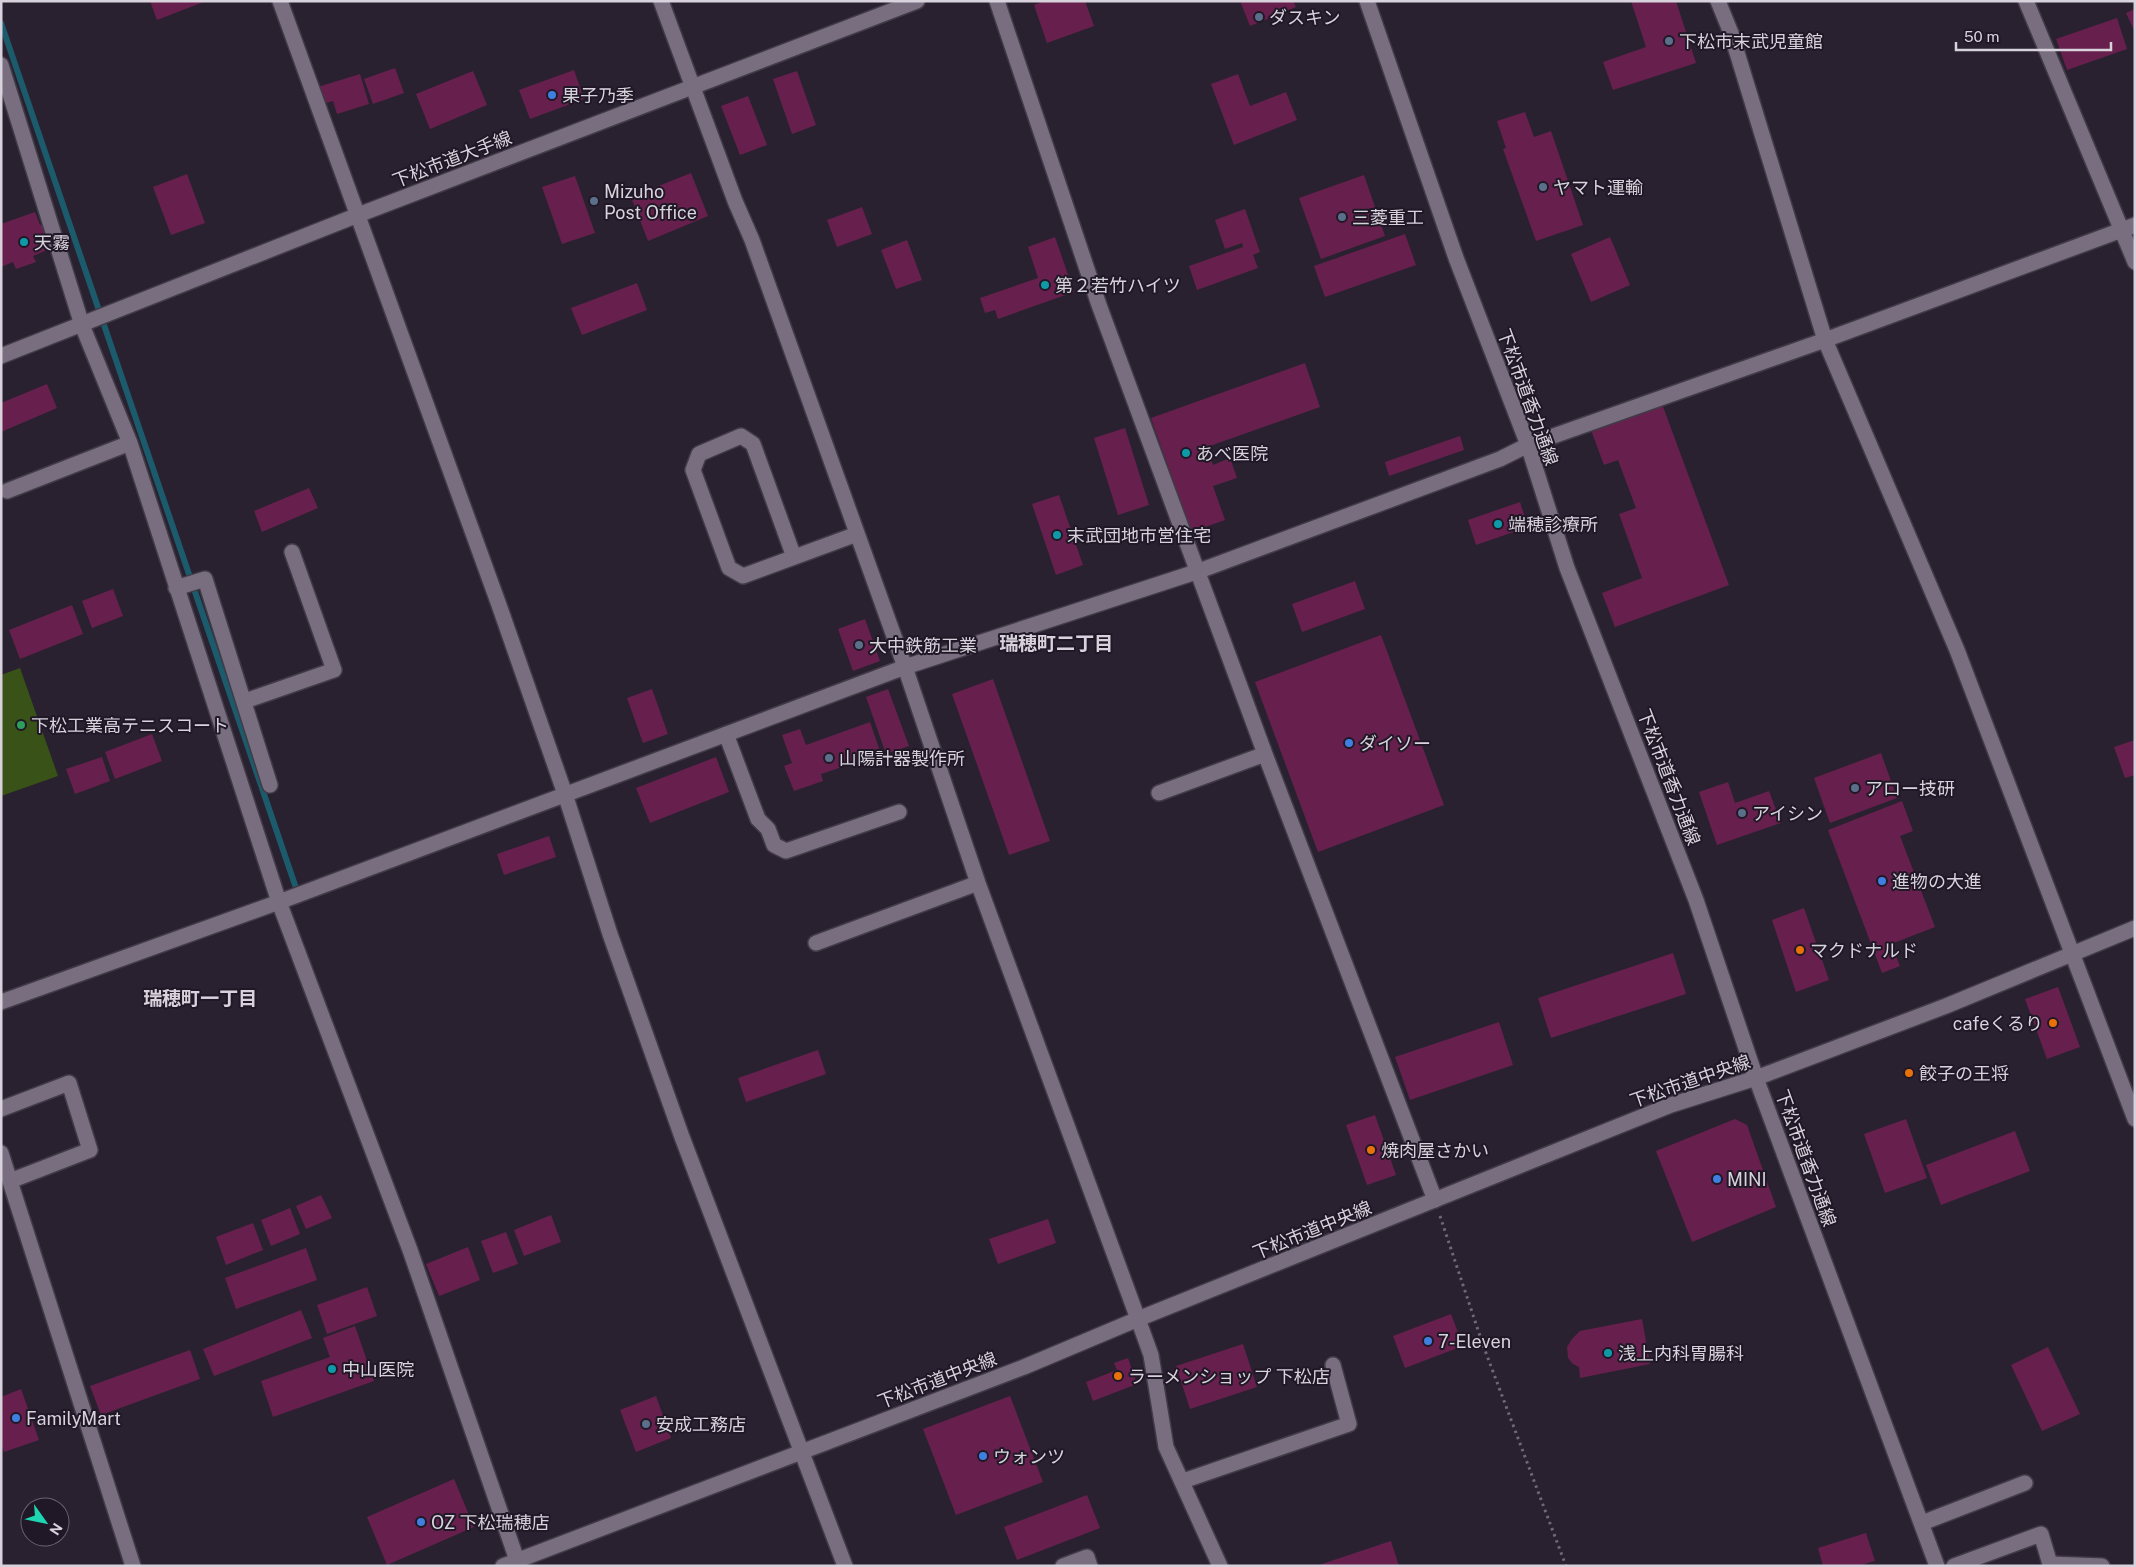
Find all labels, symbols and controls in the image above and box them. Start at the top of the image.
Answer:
place label: ダスキン [1269,7,1340,28]
marker: ダスキン [1253,11,1265,23]
scale bar [1956,20,2111,52]
text: 50 m [1964,28,1999,45]
place label: 下松市末武児童館 [1679,31,1823,52]
marker: 下松市末武児童館 [1663,35,1675,47]
place label: 果子乃季 [562,85,634,106]
marker: 果子乃季 [546,89,558,101]
street label: 下松市道大手線 [389,127,515,191]
place label: ヤマト運輸 [1553,177,1643,198]
place label: Mizuho Post Office [604,181,697,223]
marker: ヤマト運輸 [1537,181,1549,193]
marker: Mizuho Post Office [588,195,600,207]
place label: 三菱重工 [1352,207,1424,228]
marker: 三菱重工 [1336,211,1348,223]
place label: 天霧 [34,232,70,253]
marker: 天霧 [18,236,30,248]
place label: 第２若竹ハイツ [1055,275,1181,296]
marker: 第２若竹ハイツ [1039,279,1051,291]
street label: 下松市道香力通線 [1494,326,1562,468]
place label: あべ医院 [1196,443,1268,464]
marker: あべ医院 [1180,447,1192,459]
place label: 端穂診療所 [1508,514,1598,535]
marker: 端穂診療所 [1492,518,1504,530]
place label: 末武団地市営住宅 [1067,525,1211,546]
marker: 末武団地市営住宅 [1051,529,1063,541]
district label: 瑞穂町二丁目 [999,632,1113,654]
place label: 大中鉄筋工業 [869,635,977,656]
marker: 大中鉄筋工業 [853,639,865,651]
street label: 下松市道香力通線 [1633,706,1705,848]
place label: 下松工業高テニスコート [31,715,229,736]
marker: 下松工業高テニスコート [15,719,27,731]
place label: ダイソー [1359,733,1431,754]
marker: ダイソー [1343,737,1355,749]
place label: 山陽計器製作所 [839,748,965,769]
marker: 山陽計器製作所 [823,752,835,764]
place label: アロー技研 [1865,778,1955,799]
marker: アロー技研 [1849,782,1861,794]
place label: アイシン [1752,803,1823,824]
marker: アイシン [1736,807,1748,819]
place label: 進物の大進 [1892,871,1982,892]
marker: 進物の大進 [1876,875,1888,887]
place label: マクドナルド [1810,940,1918,961]
marker: マクドナルド [1794,944,1806,956]
district label: 瑞穂町一丁目 [143,987,257,1009]
place label: cafeくるり [1953,1013,2043,1034]
marker: cafeくるり [2047,1017,2059,1029]
street label: 下松市道中央線 [1627,1051,1753,1111]
place label: 餃子の王将 [1919,1063,2009,1084]
marker: 餃子の王将 [1903,1067,1915,1079]
street label: 下松市道香力通線 [1772,1087,1840,1229]
place label: 焼肉屋さかい [1381,1140,1489,1161]
marker: 焼肉屋さかい [1365,1144,1377,1156]
place label: MINI [1727,1169,1767,1190]
marker: MINI [1711,1173,1723,1185]
street label: 下松市道中央線 [1250,1197,1374,1263]
place label: 7-Eleven [1438,1331,1511,1352]
marker: 7-Eleven [1422,1335,1434,1347]
place label: 浅上内科胃腸科 [1618,1343,1744,1364]
marker: 浅上内科胃腸科 [1602,1347,1614,1359]
street label: 下松市道中央線 [874,1348,1000,1412]
place label: 中山医院 [342,1359,414,1380]
marker: 中山医院 [326,1363,338,1375]
place label: ラーメンショップ 下松店 [1128,1366,1330,1387]
marker: ラーメンショップ 下松店 [1112,1370,1124,1382]
place label: FamilyMart [26,1408,121,1429]
marker: FamilyMart [10,1412,22,1424]
place label: 安成工務店 [656,1414,746,1435]
marker: 安成工務店 [640,1418,652,1430]
place label: ウォンツ [993,1446,1065,1467]
marker: ウォンツ [977,1450,989,1462]
north arrow [20,1497,70,1547]
place label: OZ 下松瑞穂店 [431,1512,550,1533]
marker: OZ 下松瑞穂店 [415,1516,427,1528]
text: N [46,1520,66,1538]

